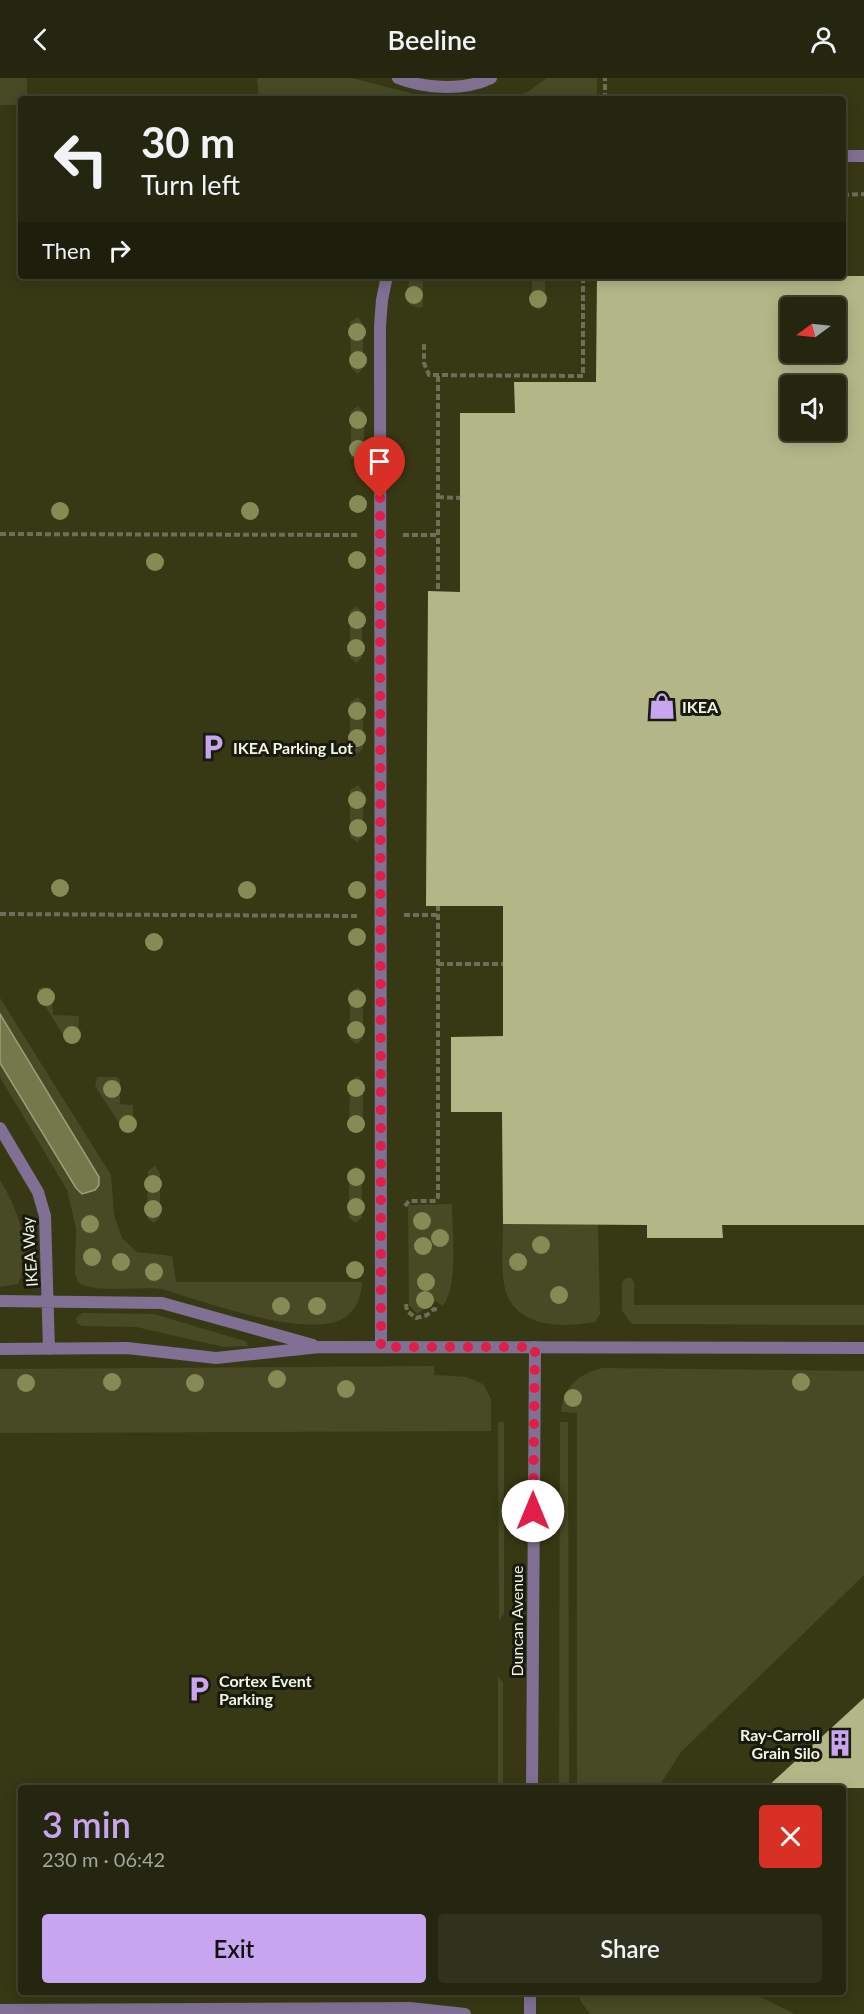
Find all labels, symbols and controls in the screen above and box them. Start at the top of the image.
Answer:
icon: back [24,23,57,56]
text: Beeline [388,23,476,56]
icon: person [807,23,840,56]
text: 30 m [141,117,235,167]
icon: left [42,120,120,198]
text: Turn left [141,168,240,201]
icon: right [103,234,136,267]
text: Then [42,237,91,264]
north arrow [780,297,846,363]
map controls [780,297,846,441]
button: sound [780,375,846,441]
pin [354,436,405,498]
icon: arrive [363,445,396,478]
shop icon: IKEA [647,691,677,721]
place label: IKEA [682,697,719,716]
parking icon: IKEA Parking Lot [198,732,228,762]
place label: IKEA Parking Lot [233,738,353,757]
street label: IKEA Way [17,1216,41,1288]
position arrow [501,1479,565,1543]
street label: Duncan Avenue [507,1566,526,1676]
place label: Cortex Event Parking [219,1671,312,1708]
parking icon: Cortex Event Parking [184,1674,214,1704]
place label: Ray-Carroll Grain Silo [740,1725,820,1762]
building icon: Ray-Carroll Grain Silo [825,1728,855,1758]
text: 3 min [42,1802,131,1846]
button: close [759,1805,822,1868]
text: 230 m · 06:42 [42,1847,165,1871]
button: Exit [42,1914,426,1983]
button: Share [438,1914,822,1983]

